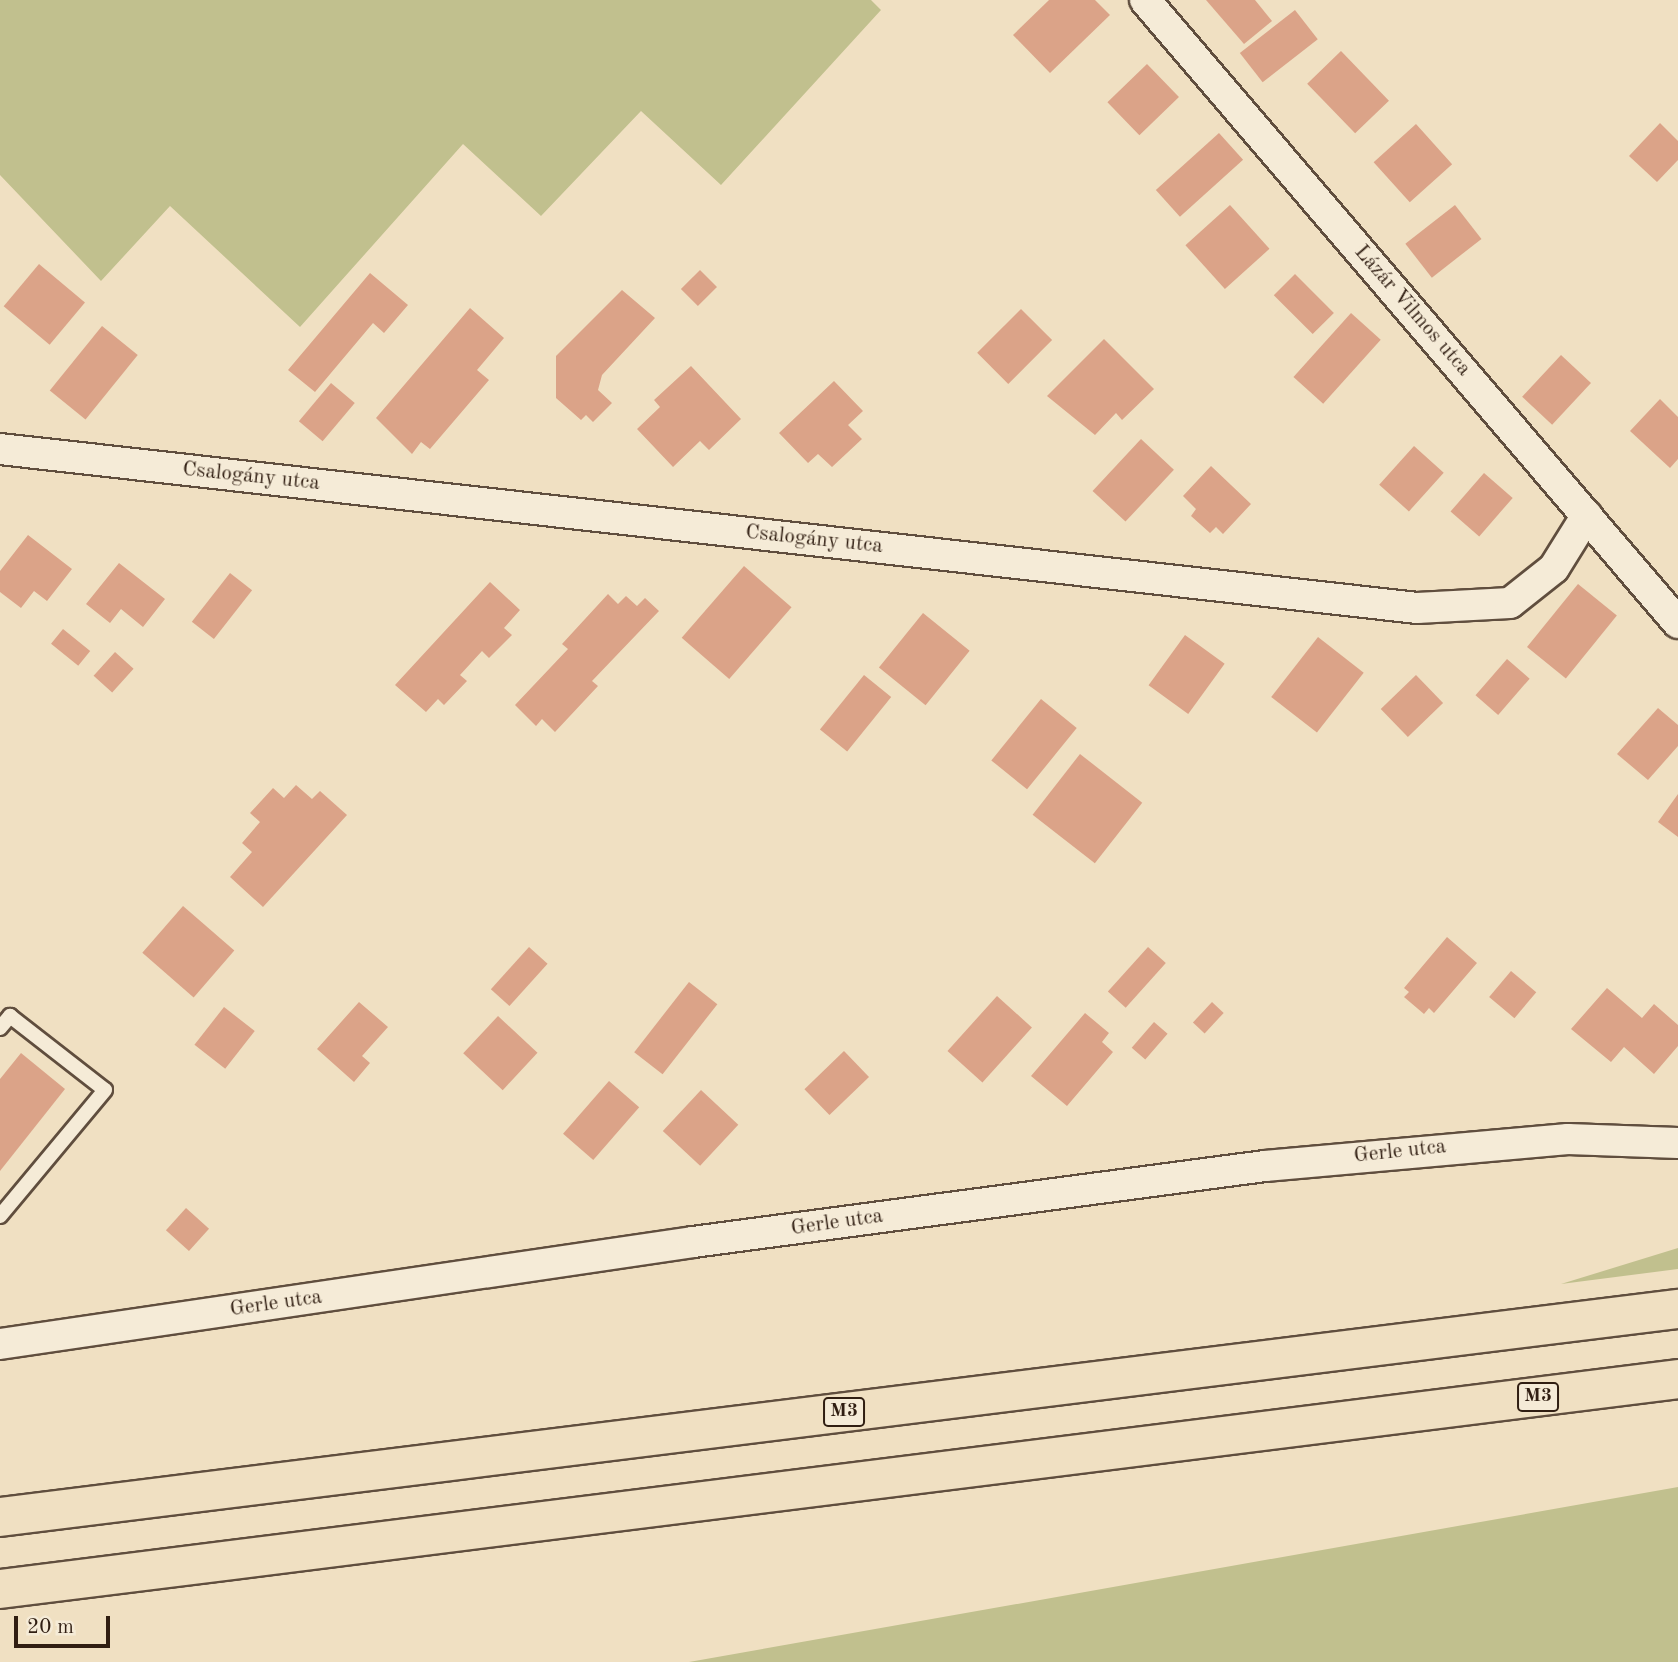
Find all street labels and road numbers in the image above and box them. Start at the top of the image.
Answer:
street label: Lázár Vilmos utca [1348,240,1476,382]
street label: Csalogány utca [181,457,321,497]
street label: Csalogány utca [744,520,884,560]
street label: Gerle utca [1353,1135,1447,1169]
street label: Gerle utca [789,1204,885,1242]
street label: Gerle utca [228,1285,324,1323]
road number: M3 [1517,1382,1559,1413]
road number: M3 [823,1396,865,1428]

